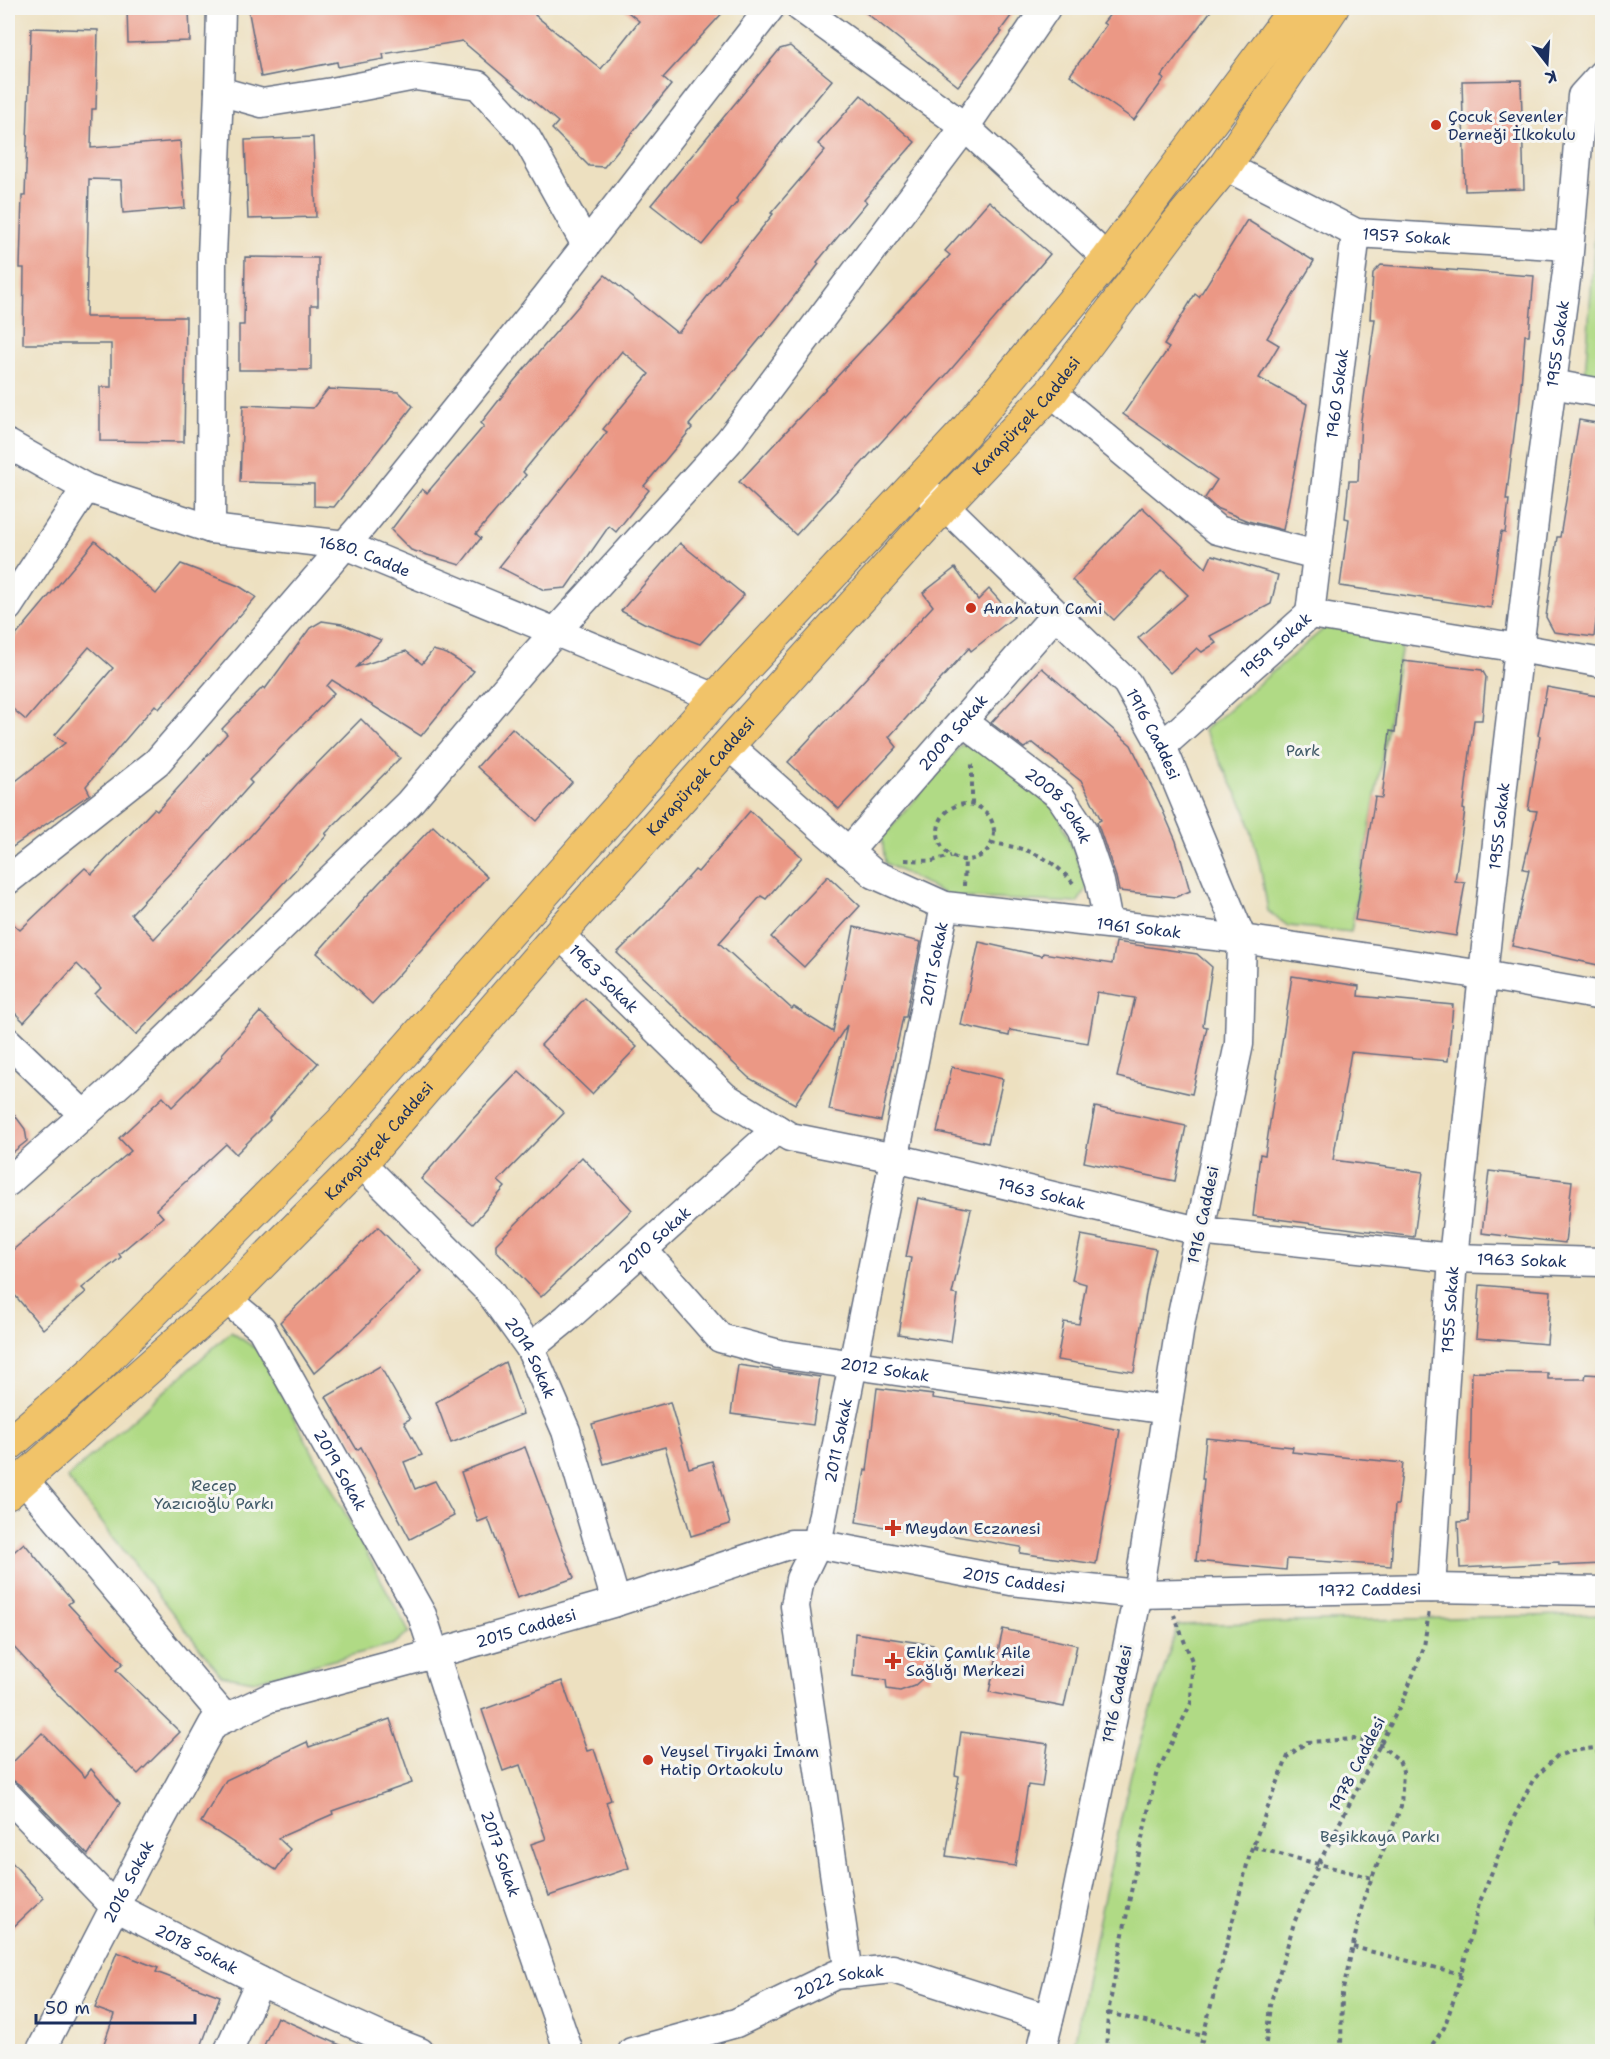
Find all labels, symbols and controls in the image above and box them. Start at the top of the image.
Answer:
north arrow [1517,33,1577,93]
text: K [1543,65,1560,89]
place label: Çocuk Sevenler Derneği İlkokulu [1448,106,1576,145]
marker: Çocuk Sevenler Derneği İlkokulu [1429,118,1443,132]
street label: 1957 Sokak [1362,223,1452,249]
street label: 1955 Sokak [1541,299,1574,389]
street label: 1960 Sokak [1321,347,1352,440]
street label: Karapürçek Caddesi [967,352,1085,480]
street label: 1680. Cadde [318,531,414,581]
place label: Anahatun Cami [983,598,1103,619]
marker: Anahatun Cami [964,601,978,615]
street label: 1959 Sokak [1235,607,1316,682]
street label: 1916 Caddesi [1121,684,1185,783]
street label: 2009 Sokak [913,689,992,775]
street label: Karapürçek Caddesi [641,712,759,840]
park label: Park [1286,740,1320,761]
street label: 2008 Sokak [1021,763,1097,846]
street label: 1955 Sokak [1484,781,1514,871]
street label: 1961 Sokak [1096,912,1183,943]
street label: 2011 Sokak [915,920,952,1008]
street label: 1963 Sokak [565,939,643,1017]
street label: Karapürçek Caddesi [320,1077,438,1204]
street label: 1916 Caddesi [1182,1164,1224,1266]
street label: 1963 Sokak [996,1173,1088,1214]
street label: 2010 Sokak [614,1201,695,1278]
street label: 1963 Sokak [1477,1248,1567,1272]
street label: 1955 Sokak [1436,1265,1463,1354]
street label: 2014 Sokak [500,1312,561,1402]
street label: 2012 Sokak [839,1352,931,1386]
street label: 2011 Sokak [819,1396,857,1485]
street label: 2019 Sokak [309,1425,372,1514]
park label: Recep Yazıcıoğlu Parkı [154,1475,274,1514]
place label: Meydan Eczanesi [905,1518,1041,1539]
marker: Meydan Eczanesi [886,1521,900,1535]
street label: 2015 Caddesi [961,1561,1066,1597]
street label: 1972 Caddesi [1318,1578,1422,1601]
street label: 2015 Caddesi [473,1603,579,1652]
place label: Ekin Çamlık Aile Sağlığı Merkezi [906,1642,1031,1681]
street label: 1916 Caddesi [1097,1643,1137,1745]
marker: Ekin Çamlık Aile Sağlığı Merkezi [884,1652,902,1670]
street label: 1978 Caddesi [1324,1713,1390,1815]
place label: Veysel Tiryaki İmam Hatip Ortaokulu [660,1741,819,1780]
marker: Veysel Tiryaki İmam Hatip Ortaokulu [641,1753,655,1767]
street label: 2017 Sokak [476,1808,525,1900]
park label: Beşikkaya Parkı [1320,1826,1440,1847]
street label: 2016 Sokak [98,1836,158,1926]
street label: 2018 Sokak [152,1919,242,1979]
street label: 2022 Sokak [790,1960,885,2004]
scale bar [36,1987,195,2025]
text: 50 m [45,1996,90,2020]

